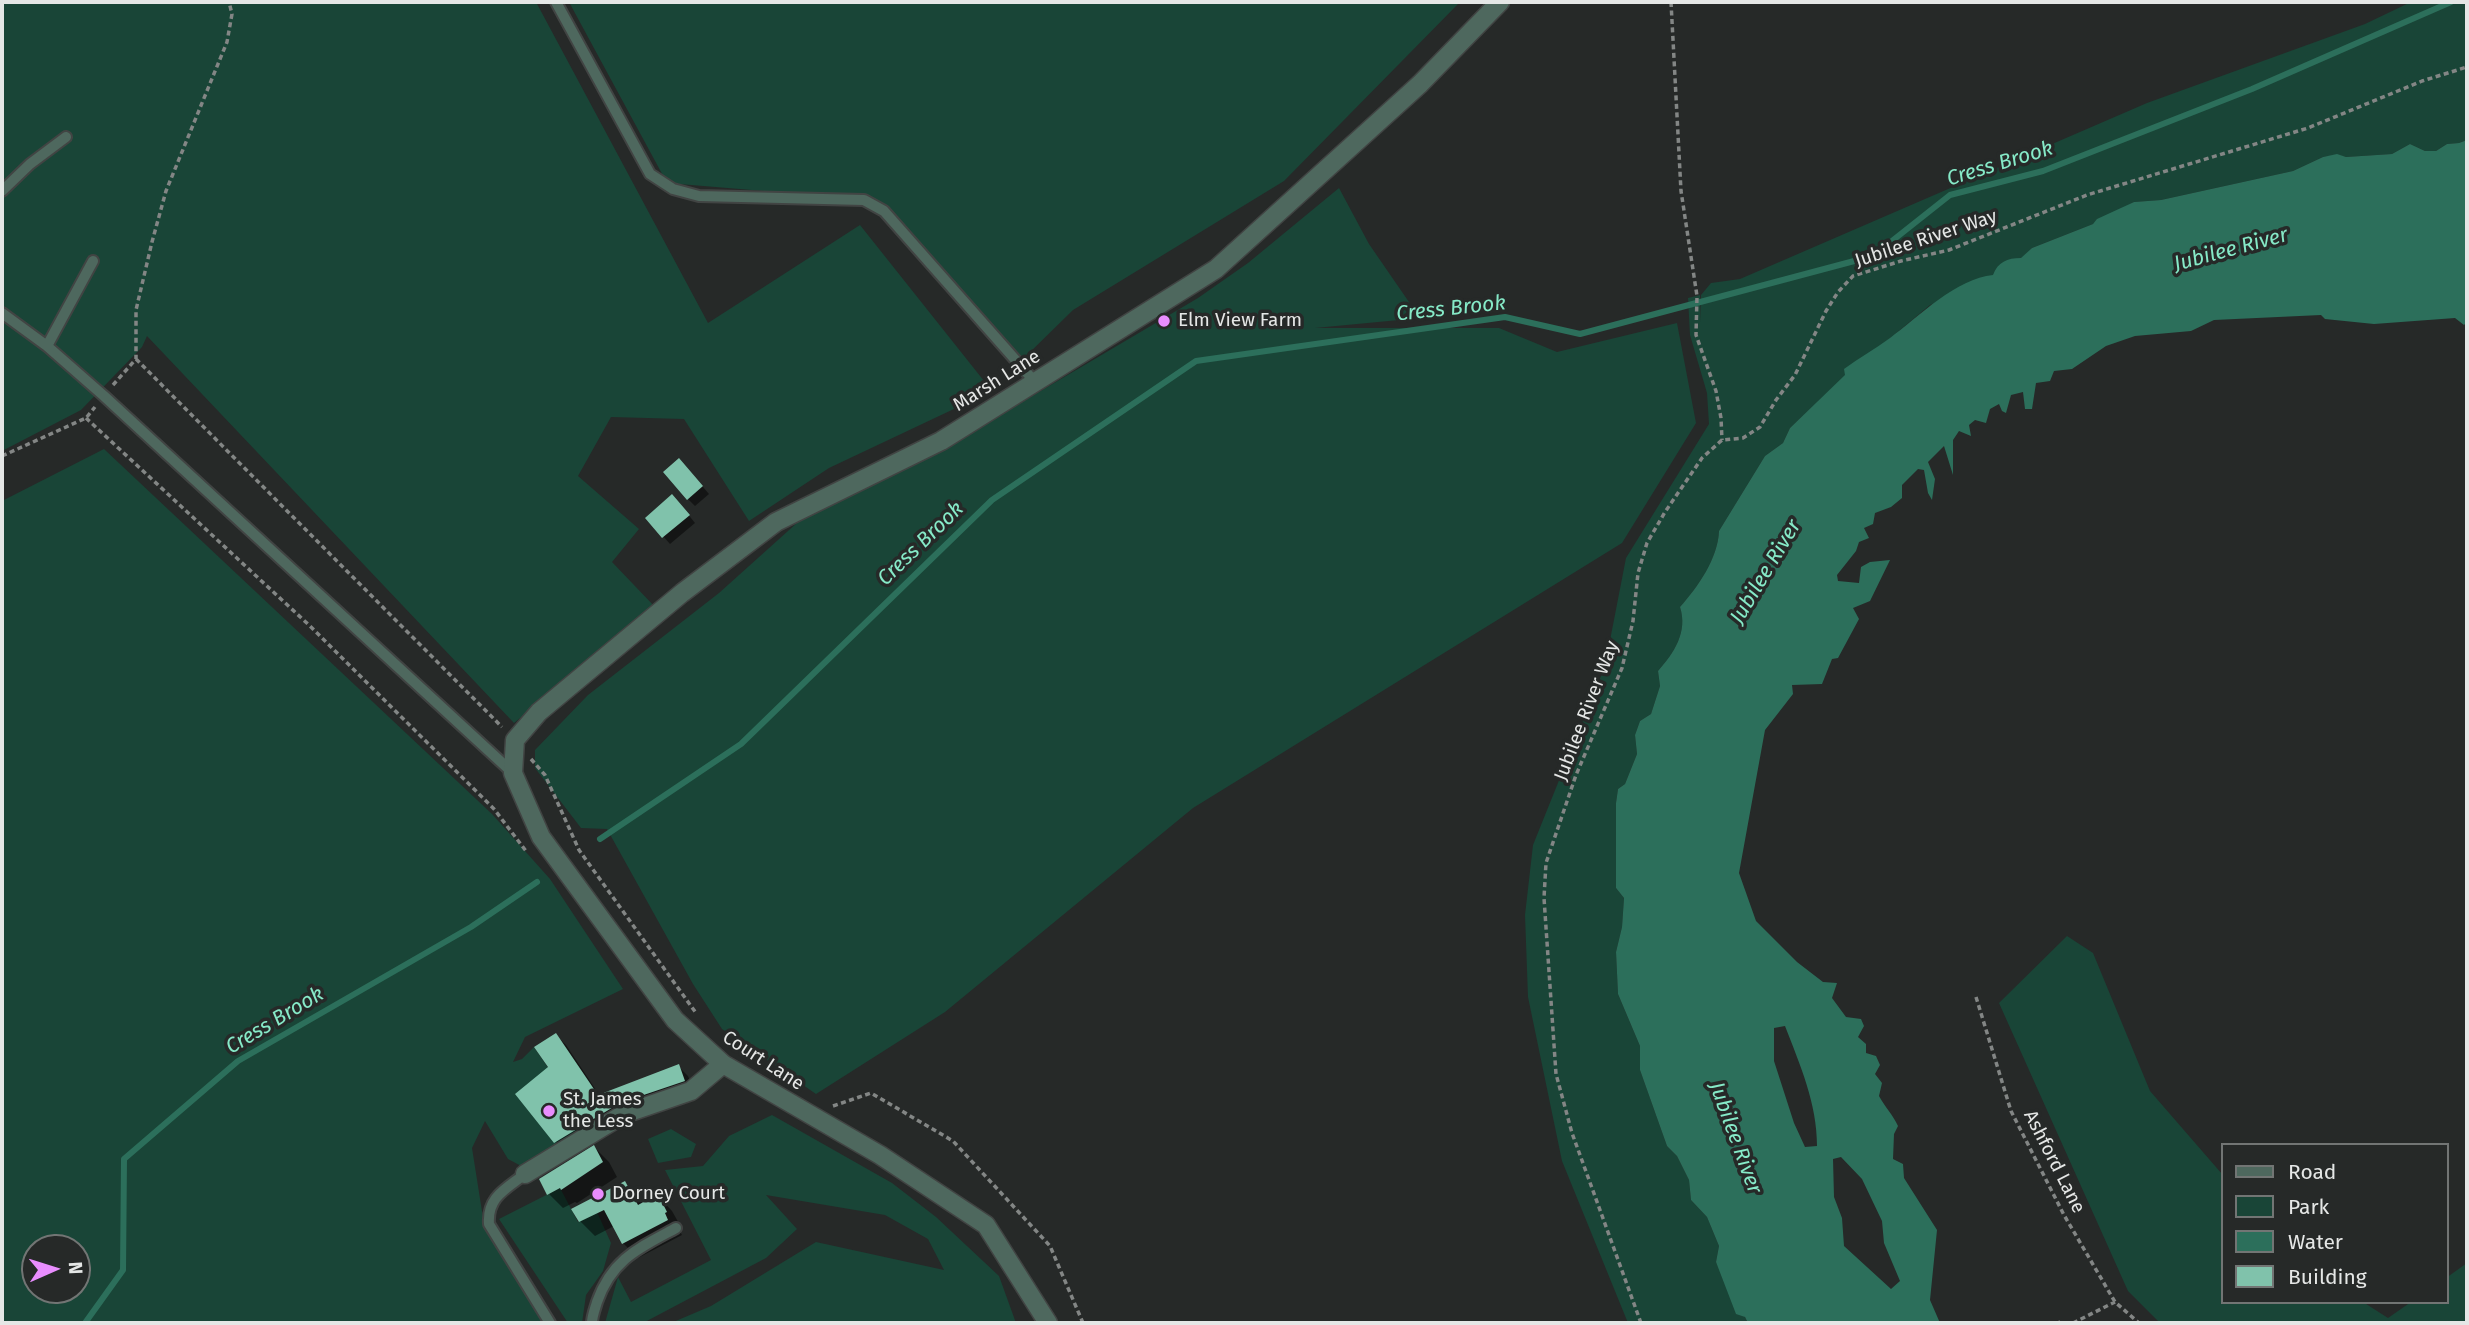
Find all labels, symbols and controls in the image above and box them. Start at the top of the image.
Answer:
water label: Cress Brook [1944,136,2056,192]
street label: Jubilee River Way [1852,205,2000,273]
water label: Jubilee River [2171,223,2291,277]
water label: Cress Brook [1395,291,1507,327]
place label: Elm View Farm [1178,310,1302,332]
marker: Elm View Farm [1156,313,1172,329]
street label: Marsh Lane [949,345,1045,417]
water label: Cress Brook [873,497,969,591]
water label: Jubilee River [1725,515,1807,629]
street label: Jubilee River Way [1550,638,1624,784]
water label: Cress Brook [221,982,329,1060]
street label: Court Lane [718,1026,808,1096]
water label: Jubilee River [1703,1079,1767,1197]
place label: St. James the Less [563,1089,642,1133]
marker: St. James the Less [541,1103,557,1119]
street label: Ashford Lane [2018,1107,2090,1217]
legend [2220,1143,2448,1304]
text: Road [2288,1159,2336,1185]
place label: Dorney Court [612,1183,725,1205]
marker: Dorney Court [590,1186,606,1202]
text: Park [2288,1194,2329,1220]
text: Water [2288,1229,2343,1255]
north arrow [21,1234,91,1304]
text: N [64,1261,87,1275]
text: Building [2288,1264,2367,1290]

